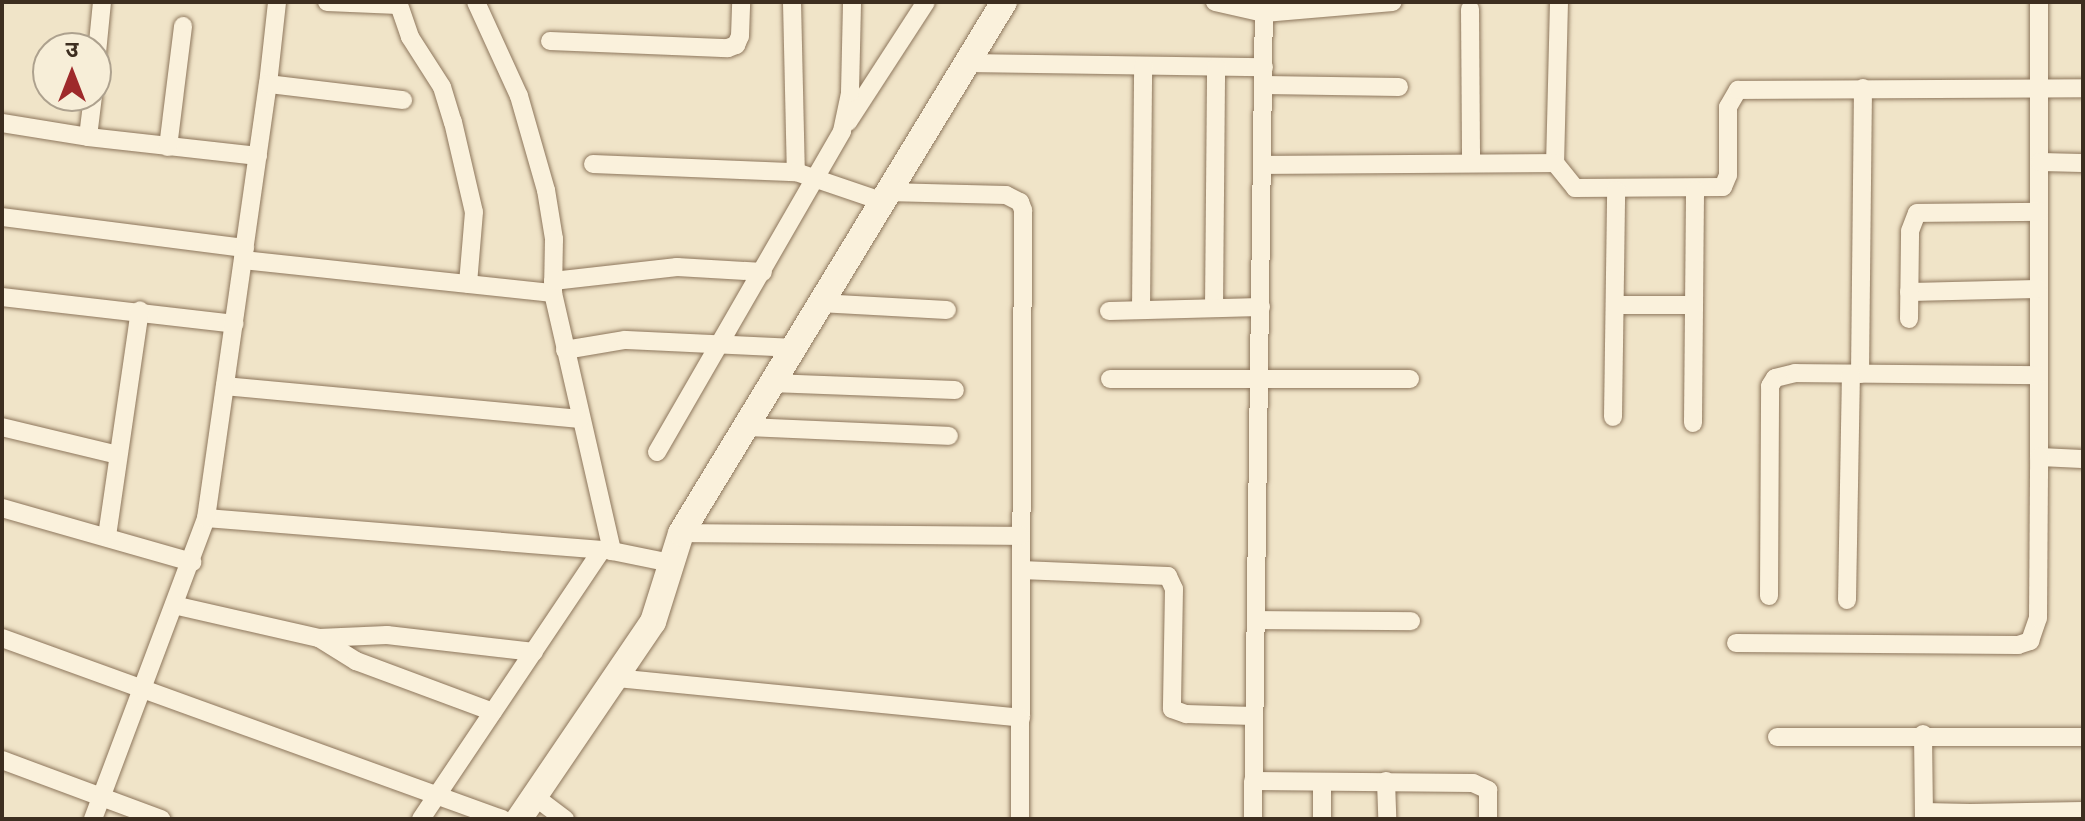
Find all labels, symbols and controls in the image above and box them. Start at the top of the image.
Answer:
north arrow [32,32,112,112]
text: उ [66,36,78,63]

